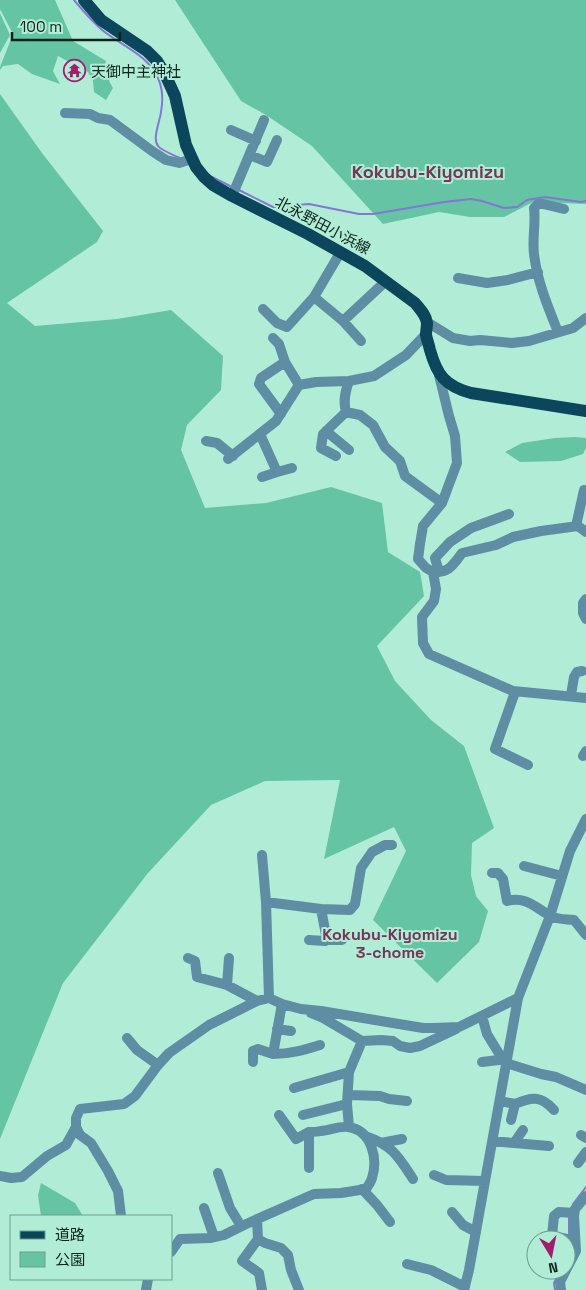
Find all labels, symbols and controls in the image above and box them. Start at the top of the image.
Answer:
scale bar [12,10,120,42]
text: 100 m [20,17,62,36]
temple icon: 天御中主神社 [63,59,87,83]
place label: 天御中主神社 [91,62,181,81]
district label: Kokubu-Kiyomizu [352,160,504,183]
street label: 北永野田小浜線 [272,192,374,258]
district label: Kokubu-Kiyomizu 3-chome [322,924,458,963]
legend [10,1215,172,1280]
text: 道路 [55,1225,85,1244]
north arrow [526,1230,576,1280]
text: 公園 [55,1250,85,1269]
text: N [547,1258,559,1277]

